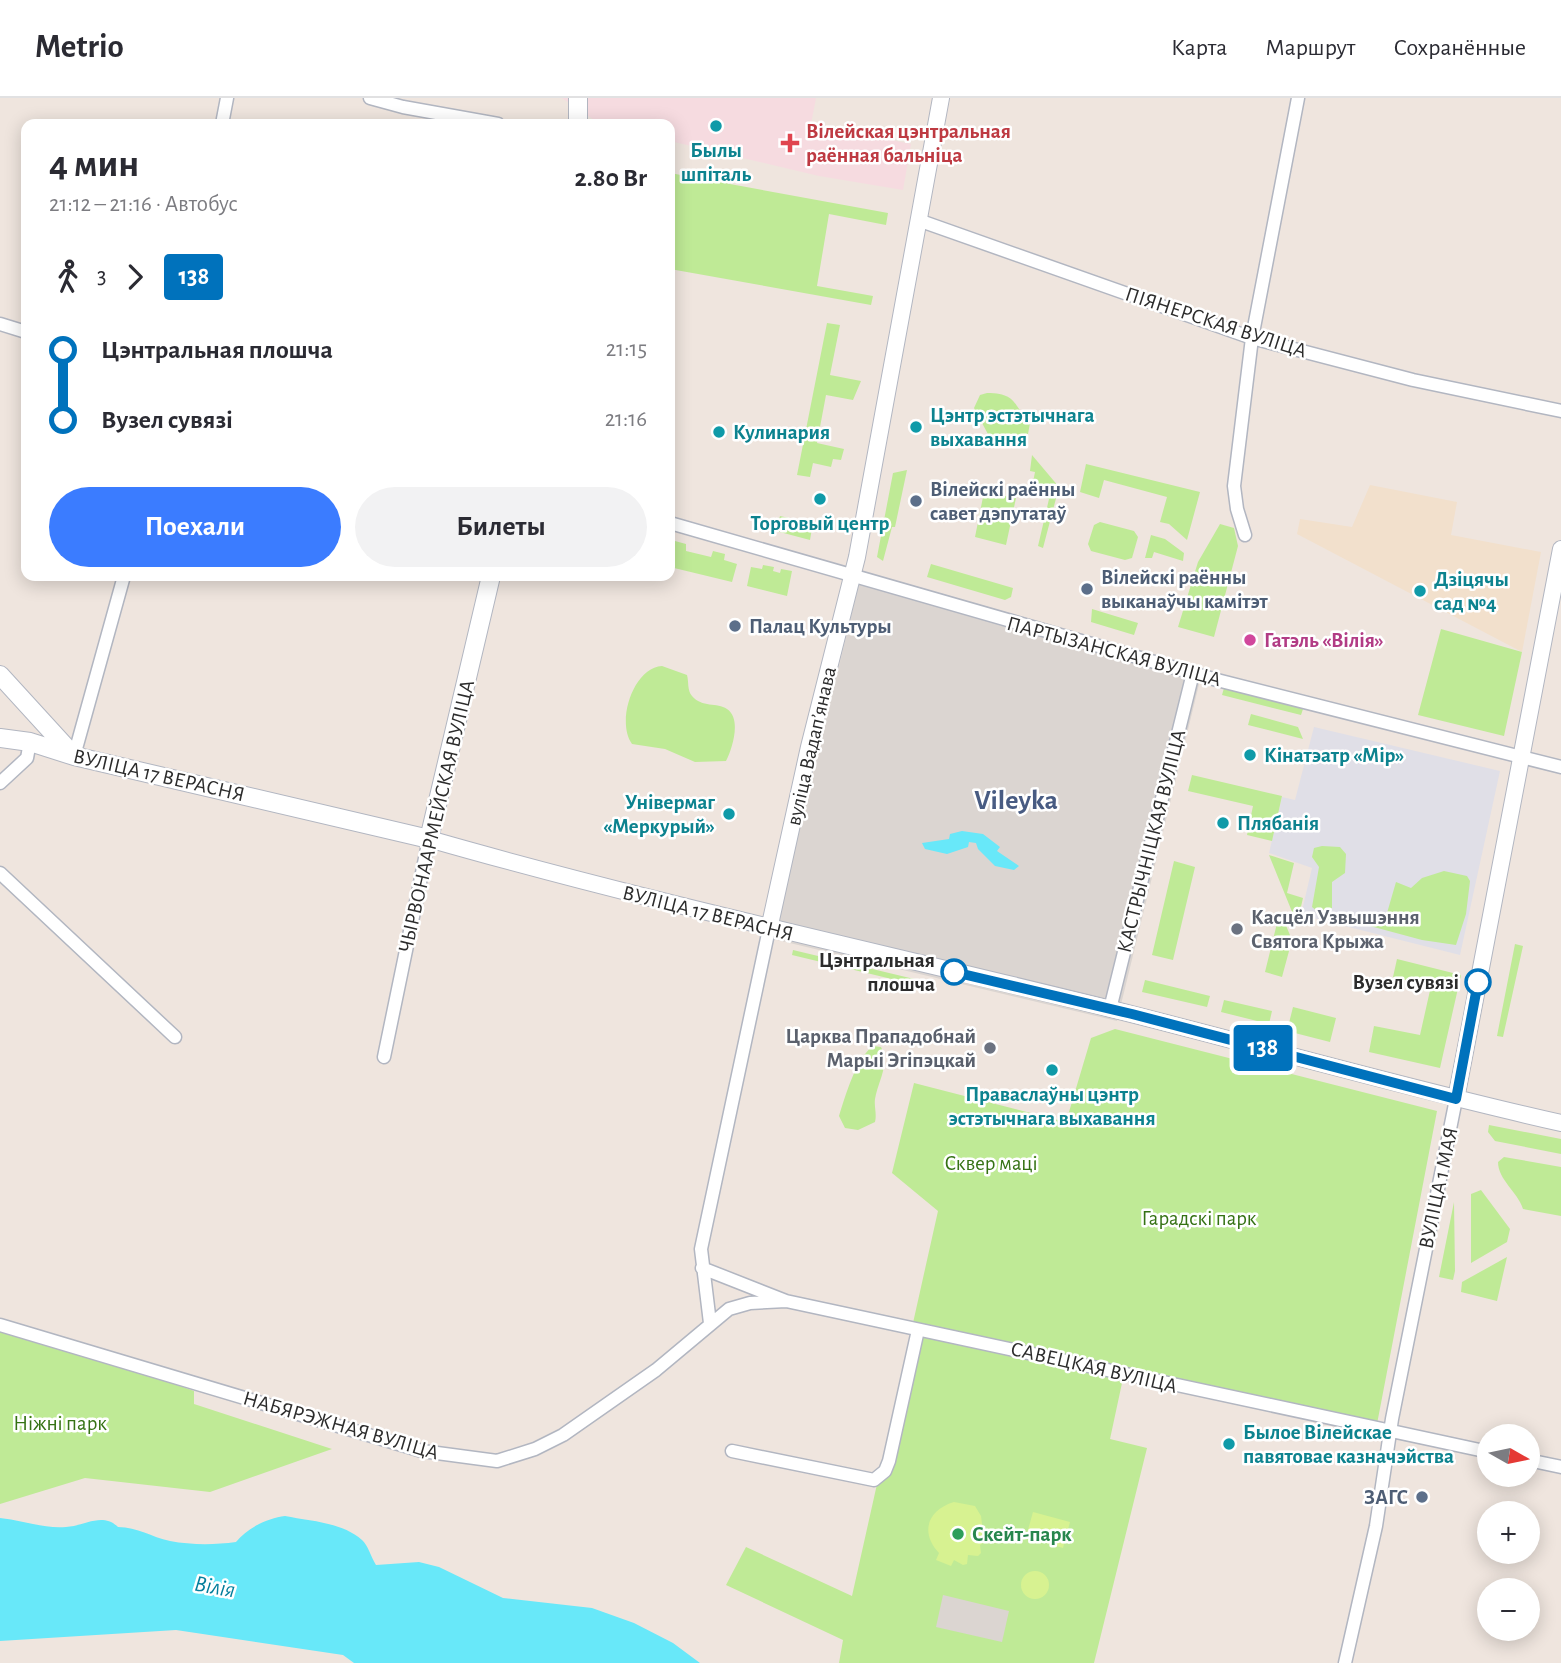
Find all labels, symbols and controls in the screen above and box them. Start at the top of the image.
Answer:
text: Metrio [35,31,124,64]
text: Карта [1171,36,1227,60]
text: Маршрут [1265,36,1355,60]
text: Сохранённые [1393,36,1526,60]
marker: Былы шпіталь [708,118,724,134]
place label: Вілейская цэнтральная раённая бальніца [806,121,1011,166]
marker: Вілейская цэнтральная раённая бальніца [780,133,800,153]
place label: Былы шпіталь [681,140,751,185]
text: 4 мин [49,146,139,184]
text: 2.80 Br [575,165,647,191]
text: 21:12 – 21:16 · Автобус [49,193,238,216]
icon: walk [49,258,87,296]
icon: forward [116,258,154,296]
text: 3 [97,265,106,288]
text: 138 [178,265,209,289]
street label: ПІЯНЕРСКАЯ ВУЛІЦА [1123,283,1309,362]
text: Цэнтральная плошча [101,337,333,363]
text: 21:15 [606,338,647,361]
place label: Цэнтр эстэтычнага выхавання [930,405,1094,450]
text: Вузел сувязі [101,407,233,433]
text: 21:16 [605,408,647,431]
marker: Цэнтр эстэтычнага выхавання [908,419,924,435]
place label: Кулинария [733,422,830,443]
marker: Кулинария [711,424,727,440]
place label: Вілейскі раённы савет дэпутатаў [930,479,1075,524]
button: Поехали [49,487,341,567]
button: Билеты [355,487,647,567]
marker: Торговый центр [812,491,828,507]
marker: Вілейскі раённы савет дэпутатаў [908,493,924,509]
place label: Торговый центр [751,513,890,534]
place label: Вілейскі раённы выканаўчы камітэт [1101,567,1269,612]
place label: Дзіцячы сад №4 [1434,569,1509,614]
marker: Вілейскі раённы выканаўчы камітэт [1079,581,1095,597]
marker: Дзіцячы сад №4 [1412,583,1428,599]
street label: ПАРТЫЗАНСКАЯ ВУЛІЦА [1005,613,1223,690]
place label: Палац Культуры [749,616,892,637]
marker: Палац Культуры [727,618,743,634]
place label: Гатэль «Вілія» [1264,630,1384,651]
marker: Гатэль «Вілія» [1242,632,1258,648]
street label: вуліца Вадапʼянава [783,664,840,828]
street label: ЧЫРВОНААРМЕЙСКАЯ ВУЛІЦА [394,678,478,954]
street label: КАСТРЫЧНІЦКАЯ ВУЛІЦА [1114,727,1189,955]
place label: Кінатэатр «Мір» [1264,745,1405,766]
street label: ВУЛІЦА 17 ВЕРАСНЯ [71,746,247,805]
marker: Кінатэатр «Мір» [1242,747,1258,763]
district label: Vileyka [974,787,1058,815]
place label: Універмаг «Меркурый» [603,792,715,837]
marker: Універмаг «Меркурый» [721,806,737,822]
place label: Плябанія [1237,813,1319,834]
marker: Плябанія [1215,815,1231,831]
street label: ВУЛІЦА 17 ВЕРАСНЯ [620,882,795,945]
place label: Касцёл Узвышэння Святога Крыжа [1251,907,1420,952]
marker: Касцёл Узвышэння Святога Крыжа [1229,921,1245,937]
place label: Цэнтральная плошча [819,950,935,995]
marker: Цэнтральная плошча [941,959,967,985]
marker: Вузел сувязі [1465,969,1491,995]
place label: Вузел сувязі [1353,972,1459,993]
line badge: 138 [1223,1025,1303,1071]
place label: Царква Прападобнай Марыі Эгіпэцкай [785,1026,976,1071]
text: 138 [1248,1036,1278,1060]
marker: Царква Прападобнай Марыі Эгіпэцкай [982,1040,998,1056]
marker: Праваслаўны цэнтр эстэтычнага выхавання [1044,1062,1060,1078]
place label: Праваслаўны цэнтр эстэтычнага выхавання [948,1084,1156,1129]
street label: ВУЛІЦА 1 МАЯ [1415,1125,1462,1251]
park label: Сквер маці [944,1153,1038,1174]
park label: Гарадскі парк [1142,1208,1257,1229]
street label: САВЕЦКАЯ ВУЛІЦА [1009,1338,1179,1397]
street label: НАБЯРЭЖНАЯ ВУЛІЦА [241,1387,441,1463]
park label: Ніжні парк [13,1413,107,1434]
place label: Былое Вілейскае павятовае казначэйства [1243,1422,1454,1467]
north arrow [1477,1424,1540,1488]
map controls [1477,1424,1540,1641]
marker: Былое Вілейскае павятовае казначэйства [1221,1436,1237,1452]
place label: ЗАГС [1364,1487,1408,1508]
marker: ЗАГС [1414,1489,1430,1505]
button: + [1477,1501,1540,1564]
place label: Скейт-парк [972,1524,1072,1545]
marker: Скейт-парк [950,1526,966,1542]
water label: Вілія [193,1573,237,1602]
button: − [1477,1578,1540,1641]

